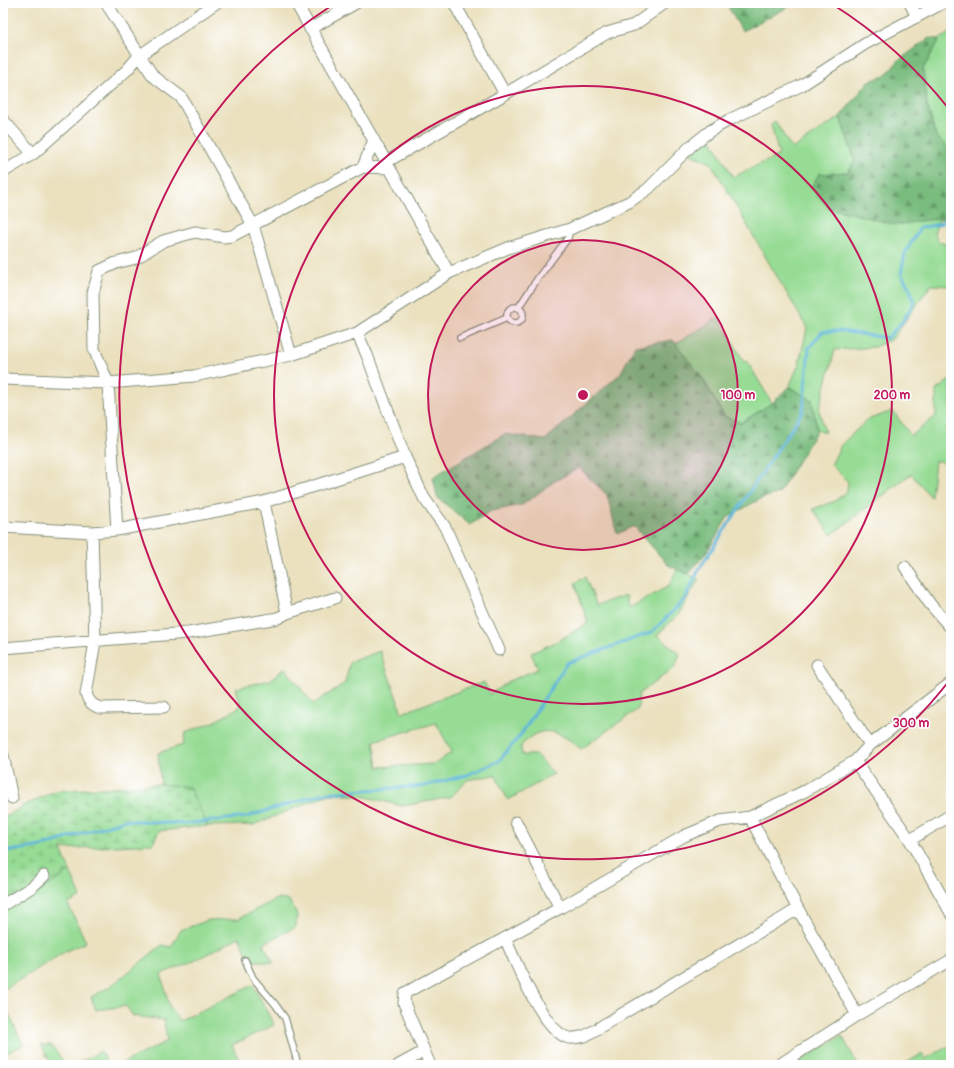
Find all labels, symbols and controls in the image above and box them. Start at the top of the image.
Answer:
centre of rings [576,388,590,402]
text: 100 m [721,388,756,403]
text: 200 m [874,388,911,403]
text: 300 m [893,716,930,731]

